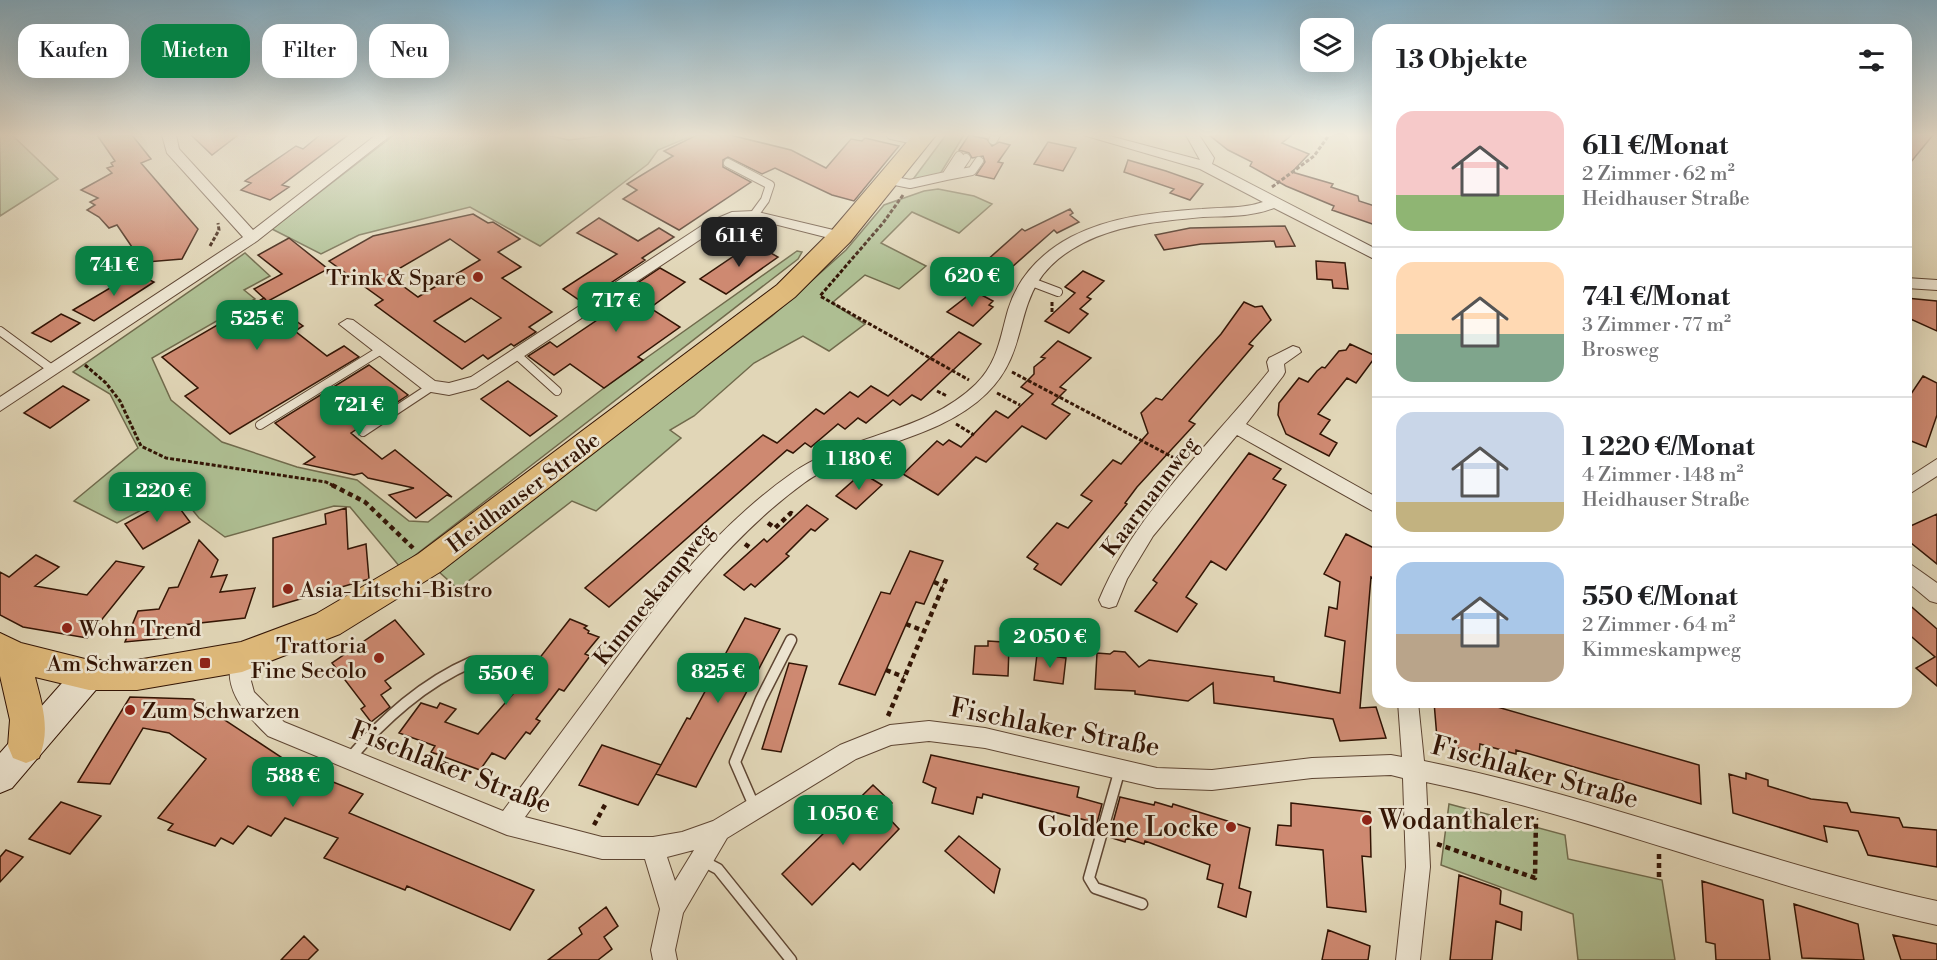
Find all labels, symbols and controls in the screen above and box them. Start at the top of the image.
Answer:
map controls [1300,18,1354,72]
button: layers [1300,18,1354,72]
chip: Kaufen [18,24,129,78]
chip: Mieten [141,24,250,78]
chip: Filter [262,24,357,78]
chip: Neu [369,24,449,78]
text: 13 Objekte [1396,44,1528,76]
icon: filters [1855,44,1888,77]
text: 611 €/Monat [1582,130,1728,162]
icon: home [1444,135,1516,207]
text: 2 Zimmer · 62 m² [1582,162,1735,187]
text: Heidhauser Straße [1582,187,1750,212]
pin: 611 € [697,217,781,268]
text: 611 € [715,224,763,249]
pin: 741 € [72,246,156,297]
text: 741 € [89,253,139,278]
pin: 620 € [930,257,1014,308]
text: 620 € [944,264,1000,289]
place label: Trink & Spare [326,265,466,292]
marker: Trink & Spare [471,270,485,284]
text: 741 €/Monat [1582,281,1730,313]
pin: 717 € [574,282,658,333]
icon: home [1444,286,1516,358]
text: 717 € [592,289,640,314]
pin: 525 € [215,300,299,351]
text: 525 € [230,307,284,332]
text: 3 Zimmer · 77 m² [1582,313,1731,338]
text: Brosweg [1582,338,1659,363]
pin: 721 € [317,386,401,437]
text: 721 € [334,393,384,418]
street label: Heidhauser Straße [442,427,606,559]
street label: Kaarmannweg [1096,431,1204,562]
text: 1 220 €/Monat [1582,431,1755,463]
icon: home [1444,436,1516,508]
pin: 1 180 € [804,440,914,491]
text: 1 180 € [826,447,892,472]
text: 4 Zimmer · 148 m² [1582,463,1744,488]
pin: 1 220 € [102,472,212,523]
text: 1 220 € [123,479,191,504]
text: Heidhauser Straße [1582,488,1750,513]
street label: Kimmeskampweg [589,518,720,672]
place label: Asia-Litschi-Bistro [299,577,493,604]
text: 550 €/Monat [1582,581,1738,613]
marker: Asia-Litschi-Bistro [281,582,295,596]
icon: home [1444,586,1516,658]
text: 2 Zimmer · 64 m² [1582,613,1736,638]
place label: Wohn Trend [78,616,202,643]
pin: 2 050 € [995,618,1105,669]
marker: Wohn Trend [60,621,74,635]
text: 2 050 € [1013,625,1087,650]
place label: Trattoria Fine Secolo [251,633,368,685]
text: Kimmeskampweg [1582,638,1741,663]
place label: Am Schwarzen [46,651,193,678]
marker: Trattoria Fine Secolo [372,651,386,665]
pin: 825 € [676,653,760,704]
pin: 550 € [464,655,548,706]
marker: Am Schwarzen [198,656,212,670]
text: 825 € [691,660,745,685]
text: 550 € [478,662,534,687]
street label: Fischlaker Straße [947,691,1163,765]
place label: Zum Schwarzen [142,698,300,725]
marker: Zum Schwarzen [123,703,137,717]
street label: Fischlaker Straße [345,714,556,822]
street label: Fischlaker Straße [1427,729,1642,817]
pin: 588 € [251,757,335,808]
text: 588 € [266,764,320,789]
pin: 1 050 € [788,795,898,846]
text: 1 050 € [808,802,878,827]
place label: Wodanthaler [1378,804,1535,838]
place label: Goldene Locke [1037,811,1219,845]
marker: Wodanthaler [1360,813,1374,827]
marker: Goldene Locke [1224,820,1238,834]

